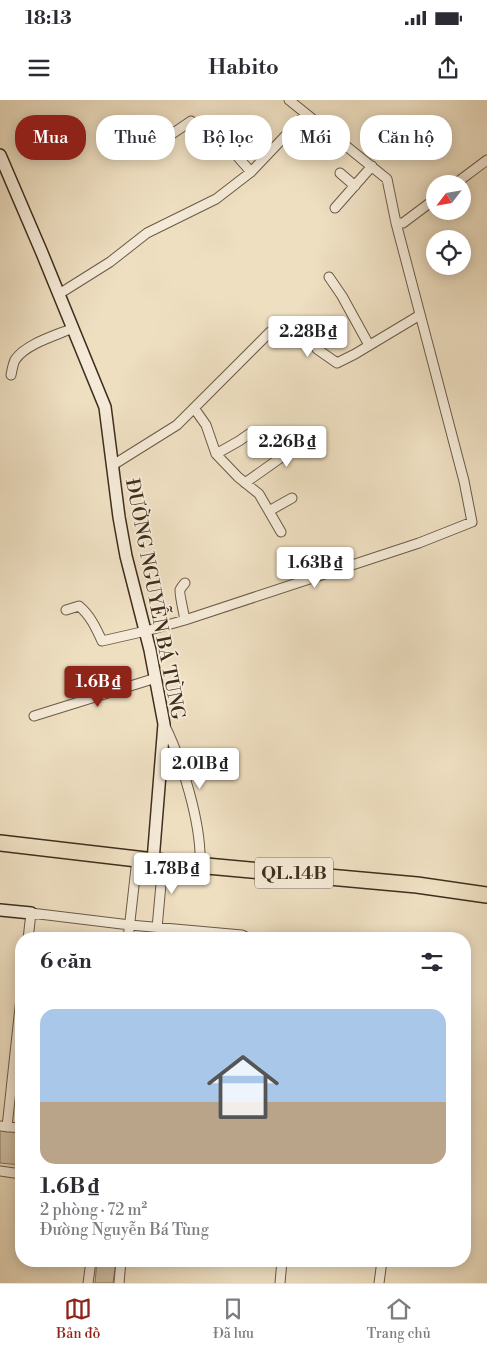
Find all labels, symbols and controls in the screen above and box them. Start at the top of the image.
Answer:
text: 18:13 [25,6,72,30]
icon: menu [25,54,53,82]
text: Habito [208,54,279,81]
icon: share [434,54,462,82]
chip: Mua [15,115,86,160]
chip: Thuê [96,115,175,160]
chip: Bộ lọc [185,115,272,160]
chip: Mới [282,115,350,160]
chip: Căn hộ [360,115,452,160]
north arrow [426,175,471,220]
map controls [426,175,471,275]
button: locate [426,230,471,275]
pin: 2.28B ₫ [262,316,354,358]
text: 2.28B ₫ [279,322,337,342]
pin: 2.26B ₫ [241,426,333,468]
text: 2.26B ₫ [258,432,316,452]
street label: ĐƯỜNG NGUYỄN BÁ TÙNG [120,476,194,722]
pin: 1.63B ₫ [269,546,361,589]
text: 1.63B ₫ [288,553,342,573]
pin: 1.6B ₫ [57,666,139,708]
text: 1.6B ₫ [75,672,121,692]
pin: 2.01B ₫ [154,748,246,790]
text: 2.01B ₫ [172,754,228,774]
pin: 1.78B ₫ [126,852,218,895]
road number: QL.14B [255,858,333,888]
text: 1.78B ₫ [145,859,199,879]
icon: filters [418,948,446,976]
text: 6 căn [40,949,92,975]
icon: home [198,1042,288,1132]
text: 1.6B ₫ [40,1174,99,1200]
text: 2 phòng · 72 m² [40,1200,147,1220]
text: Đường Nguyễn Bá Tùng [40,1220,209,1240]
tab: Bản đồ [56,1295,100,1343]
tab: Đã lưu [213,1295,254,1343]
tab: Trang chủ [367,1295,431,1343]

